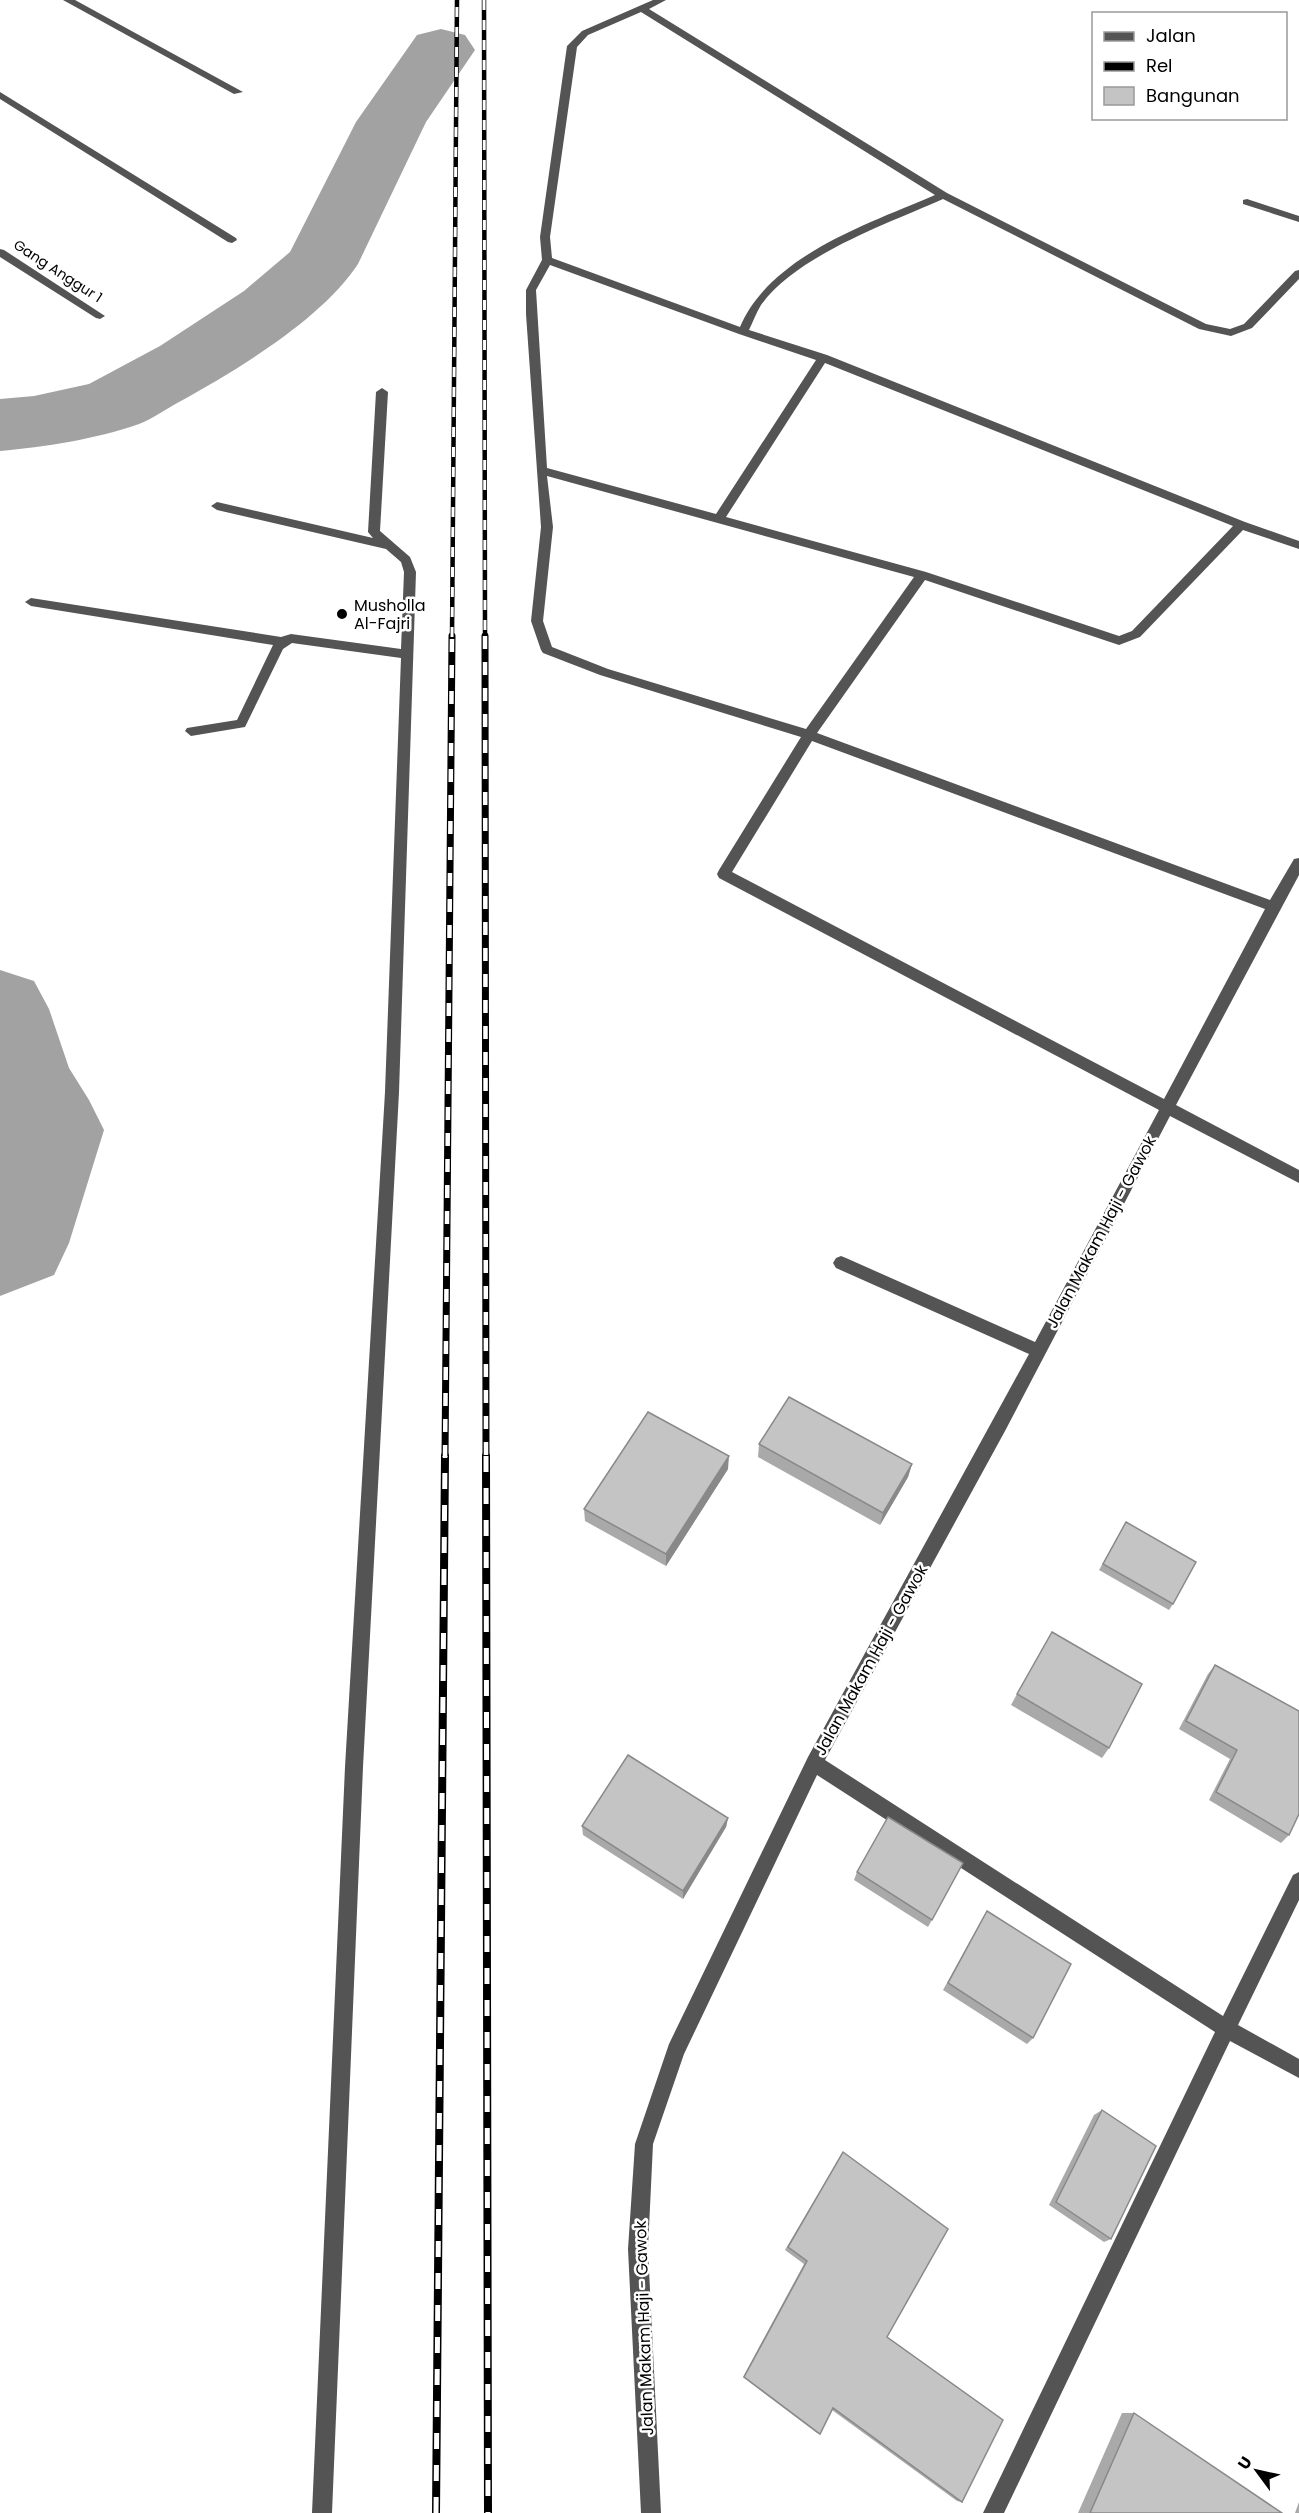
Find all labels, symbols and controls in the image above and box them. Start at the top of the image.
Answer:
legend [1092,12,1287,120]
text: Jalan [1146,23,1196,48]
text: Rel [1146,53,1173,78]
text: Bangunan [1146,83,1240,108]
street label: Gang Anggur 1 [10,235,106,307]
place label: Musholla Al-Fajri [354,594,426,635]
marker: Musholla Al-Fajri [335,607,349,621]
street label: Jalan Makam Haji - Gawok [1040,1131,1162,1332]
street label: Jalan Makam Haji - Gawok [809,1560,934,1760]
street label: Jalan Makam Haji - Gawok [629,2219,659,2436]
north arrow [1227,2441,1287,2501]
text: U [1232,2452,1258,2474]

